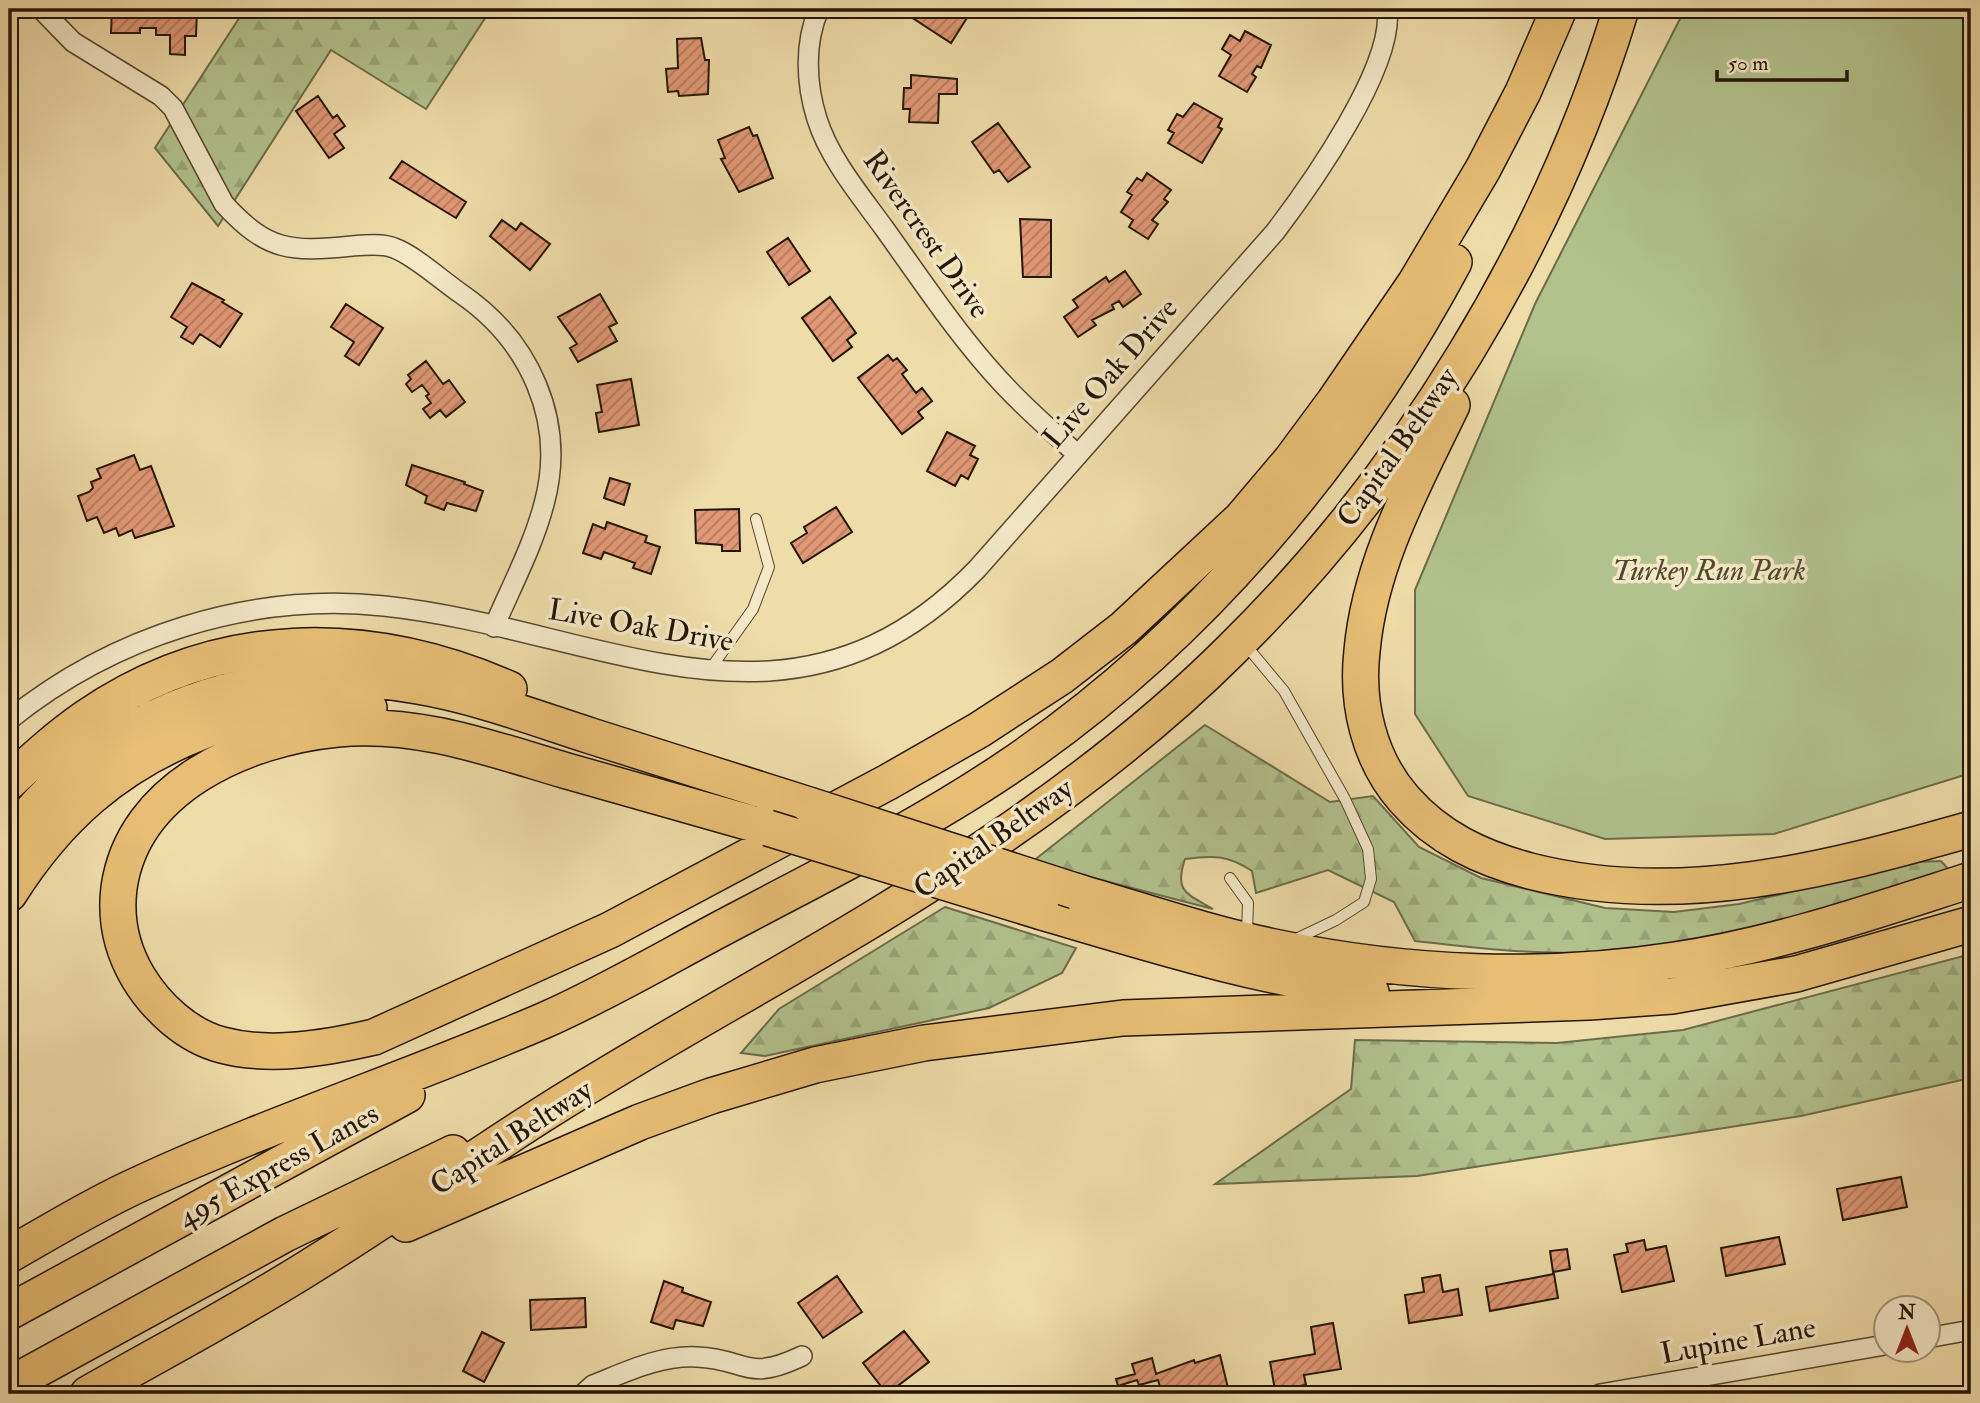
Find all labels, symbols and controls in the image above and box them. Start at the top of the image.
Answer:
scale bar [1717,38,1847,82]
text: 50 m [1728,50,1769,77]
street label: Rivercrest Drive [855,143,998,325]
street label: Live Oak Drive [1035,291,1186,456]
street label: Capital Beltway [1329,360,1466,534]
park label: Turkey Run Park [1612,552,1806,589]
street label: Live Oak Drive [545,591,736,660]
street label: Capital Beltway [906,769,1081,907]
street label: Capital Beltway [423,1071,600,1204]
street label: 495 Express Lanes [171,1095,385,1236]
north arrow [1871,1294,1941,1364]
text: N [1897,1301,1916,1325]
street label: Lupine Lane [1658,1309,1818,1372]

